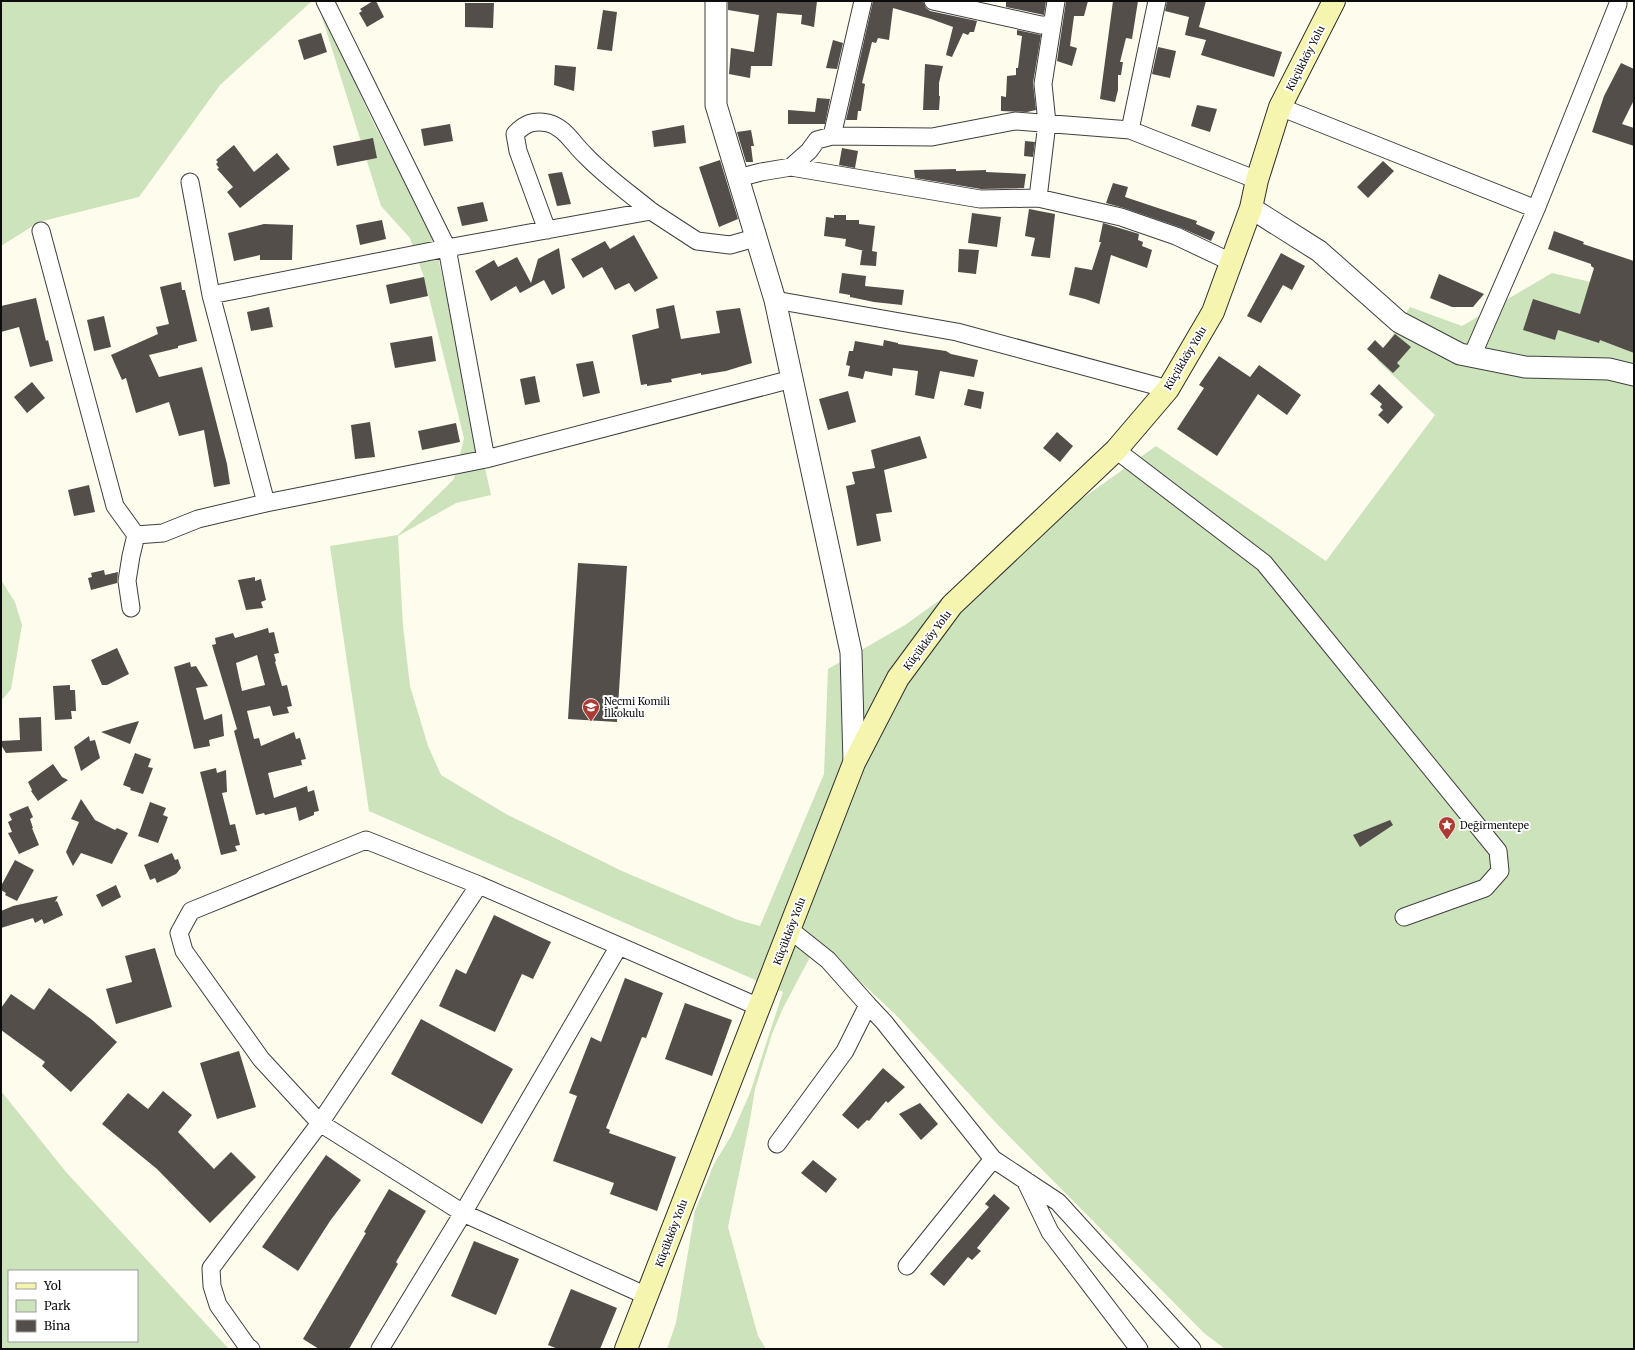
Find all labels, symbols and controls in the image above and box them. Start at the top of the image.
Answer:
street label: Küçükköy Yolu [1283,23,1327,93]
street label: Küçükköy Yolu [1161,324,1209,392]
street label: Küçükköy Yolu [901,608,954,673]
place label: Necmi Komili İlkokulu [604,695,670,720]
school or university icon: Necmi Komili İlkokulu [581,697,601,722]
place icon: Değirmentepe [1437,815,1457,840]
place label: Değirmentepe [1460,819,1529,832]
street label: Küçükköy Yolu [771,896,808,967]
street label: Küçükköy Yolu [653,1198,690,1269]
legend [8,1270,138,1342]
text: Yol [43,1278,62,1293]
text: Park [44,1298,71,1313]
text: Bina [44,1318,71,1333]

